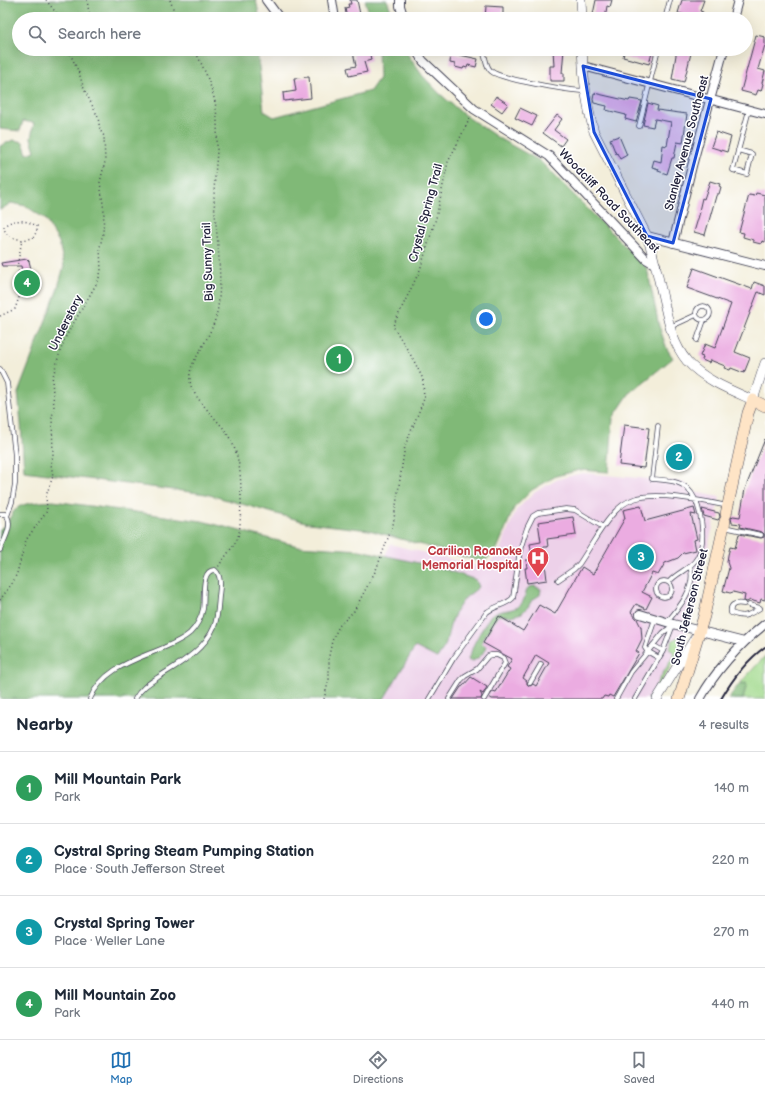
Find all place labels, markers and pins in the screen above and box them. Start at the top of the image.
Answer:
pin: 4 [14,268,40,298]
pin: 1 [326,344,352,374]
pin: 2 [666,442,692,472]
pin: 3 [628,542,654,572]
place label: Carilion Roanoke Memorial Hospital [422,544,522,573]
hospital icon: Carilion Roanoke Memorial Hospital [525,545,551,578]

